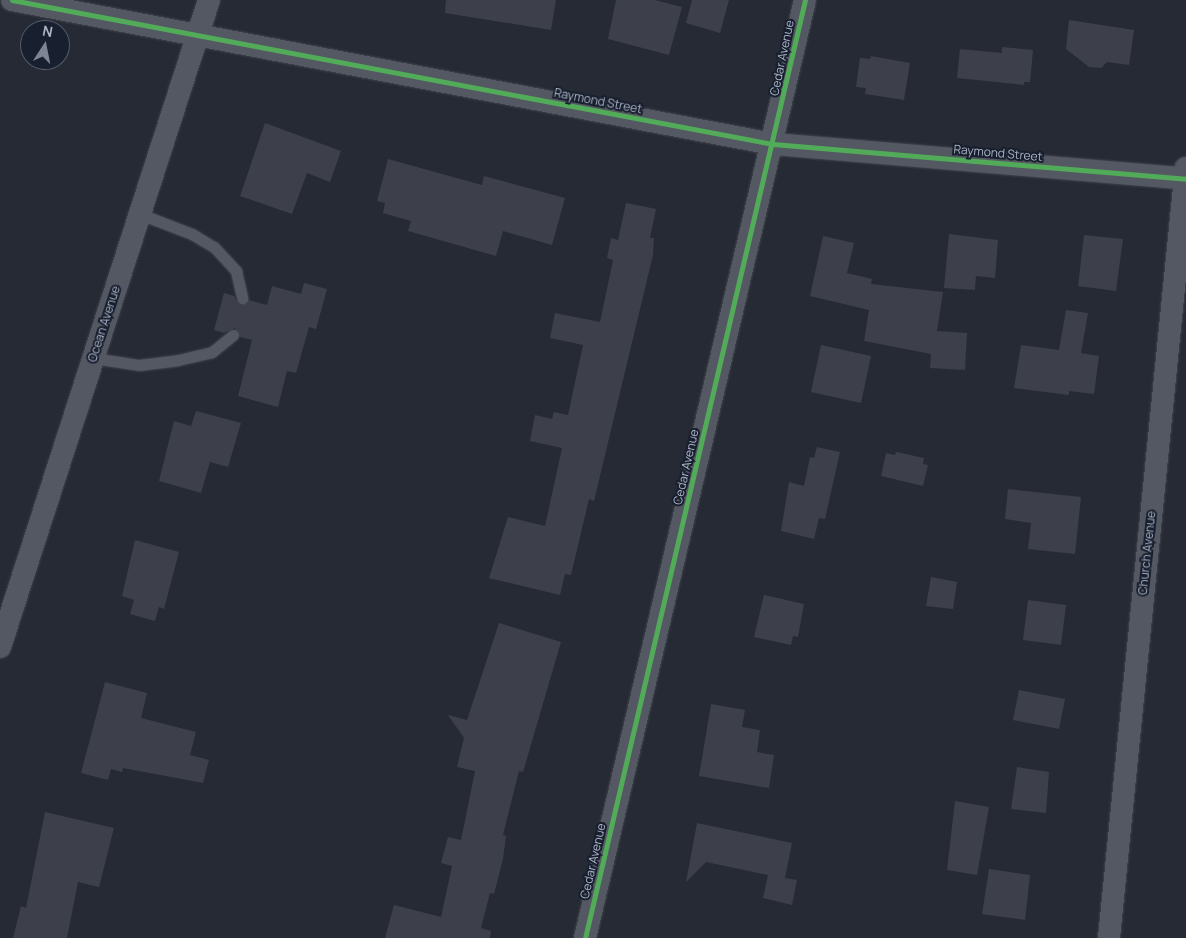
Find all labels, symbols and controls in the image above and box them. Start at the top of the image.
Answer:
street label: Cedar Avenue [767,19,797,97]
north arrow [20,20,70,70]
text: N [41,20,55,41]
street label: Raymond Street [553,85,643,117]
street label: Raymond Street [953,142,1043,164]
street label: Ocean Avenue [85,284,123,364]
street label: Cedar Avenue [670,428,702,506]
street label: Church Avenue [1135,510,1159,596]
street label: Cedar Avenue [577,822,609,900]

